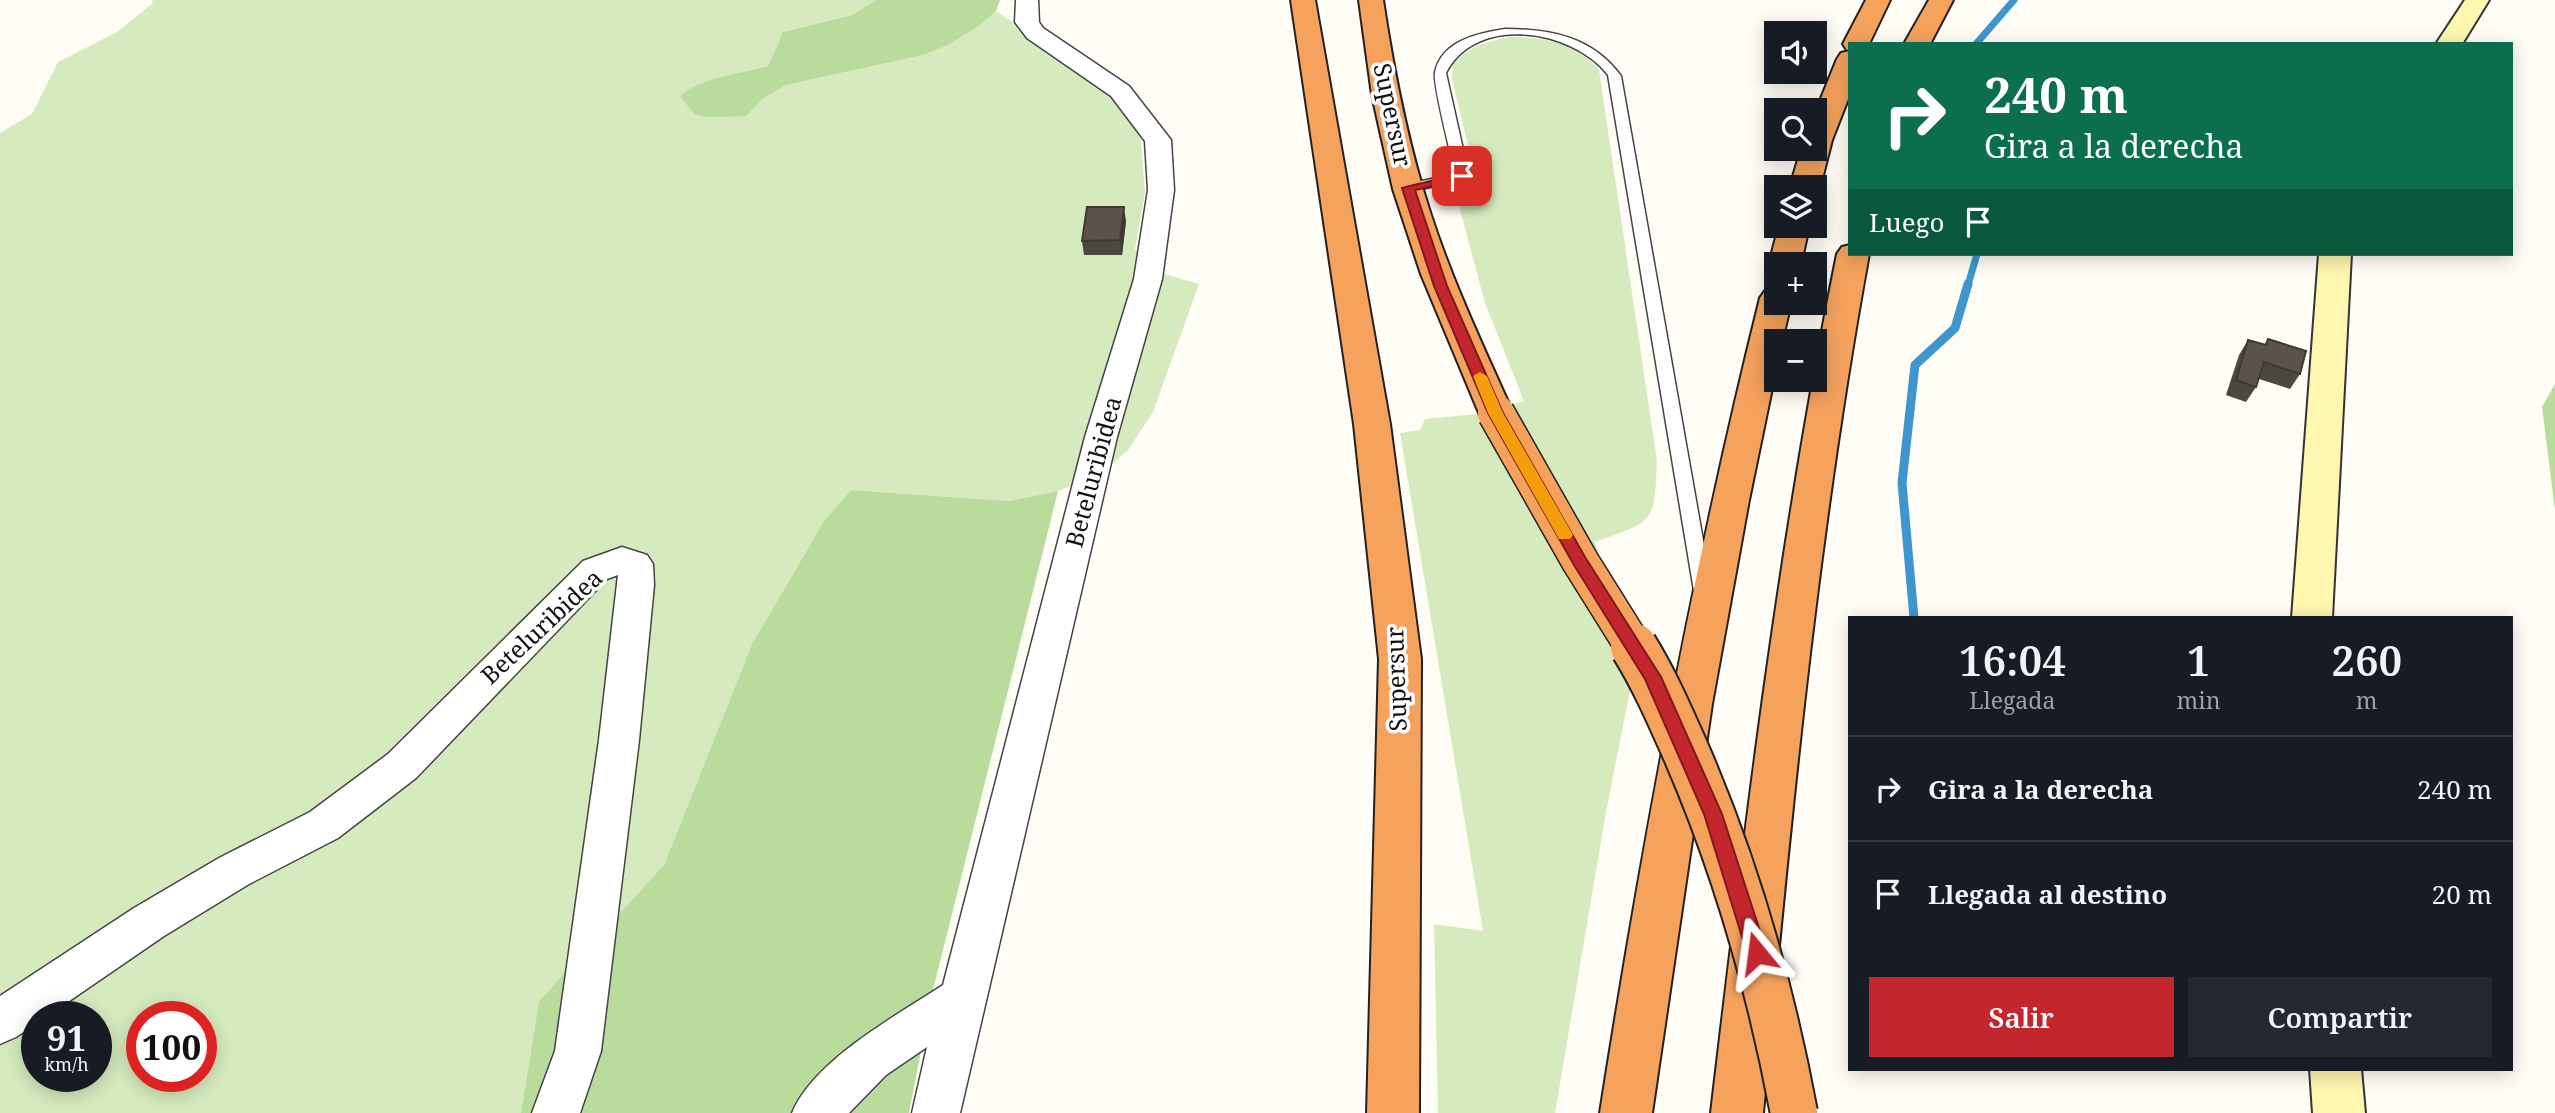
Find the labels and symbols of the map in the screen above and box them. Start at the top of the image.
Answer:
street label: Supersur [1366,60,1420,169]
pin [1432,146,1492,206]
street label: Beteluribidea [1057,392,1129,551]
street label: Beteluribidea [473,561,609,691]
street label: Supersur [1377,626,1414,732]
position arrow [1720,916,1794,990]
speed limit sign: 100 [126,1001,217,1092]

